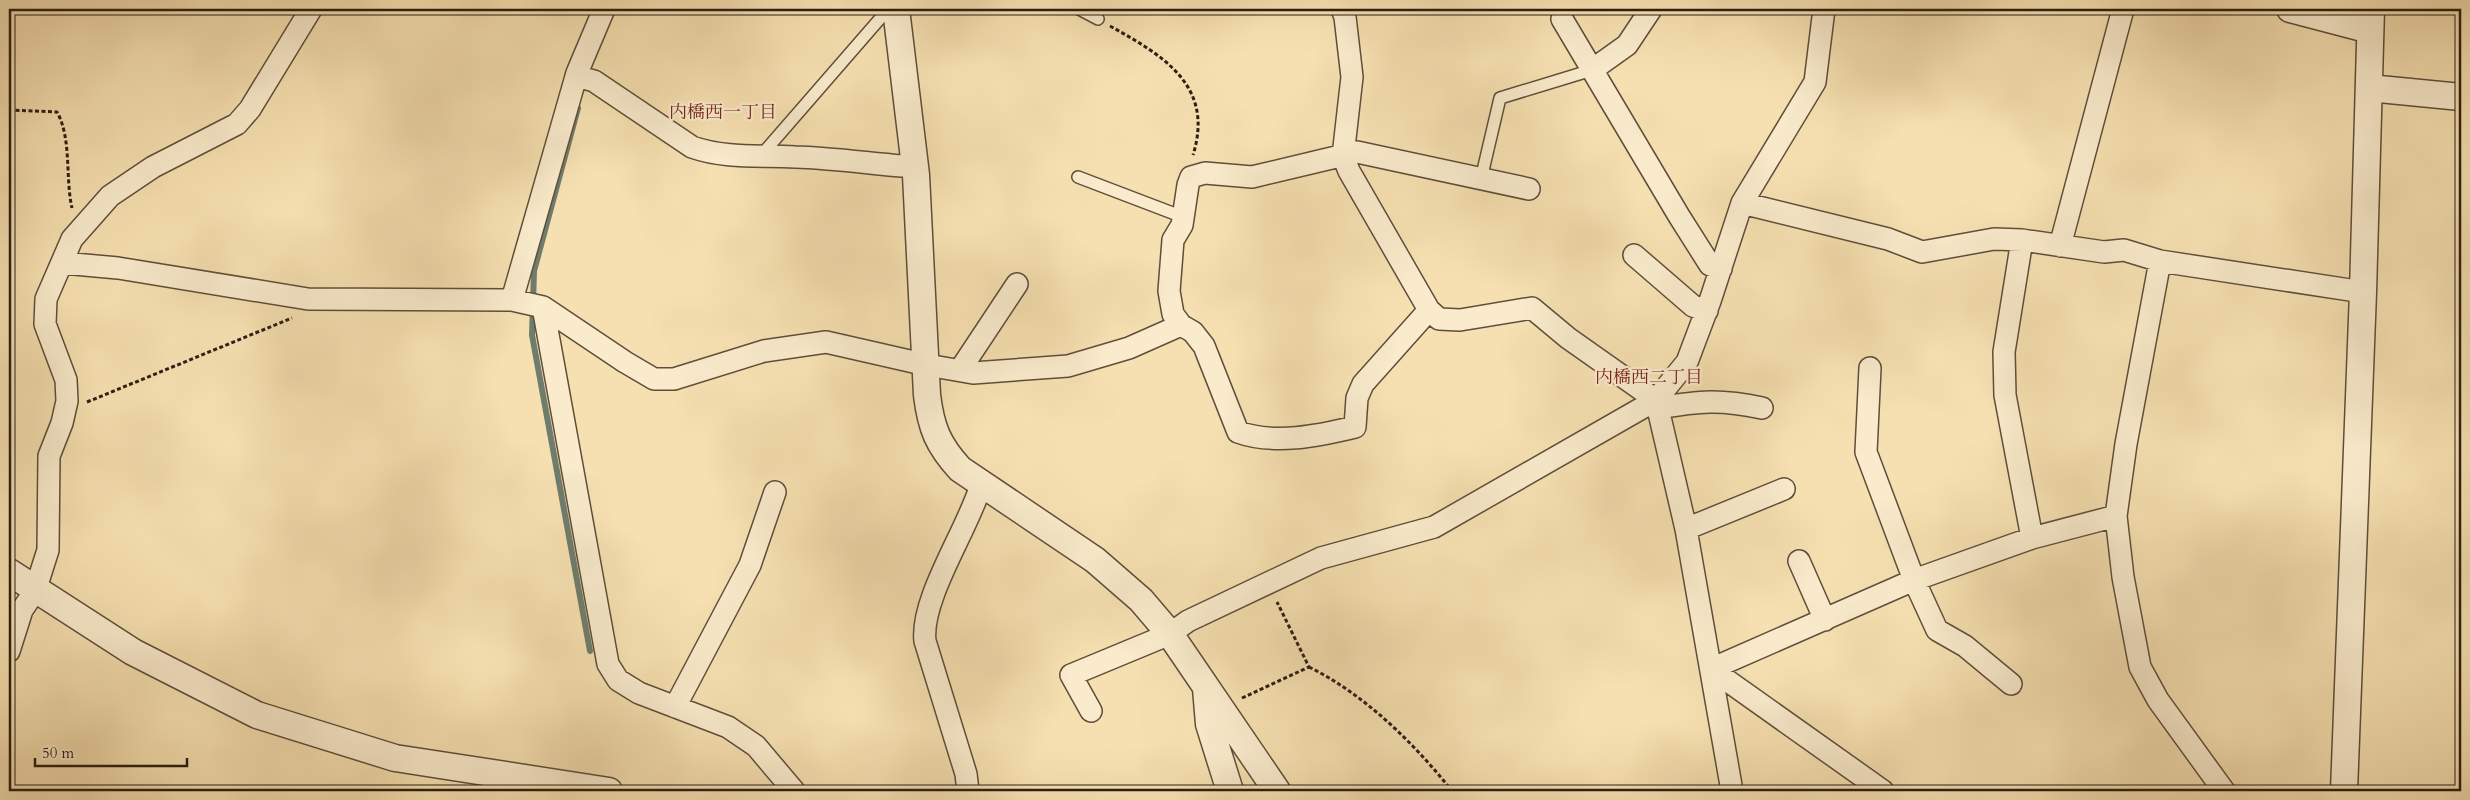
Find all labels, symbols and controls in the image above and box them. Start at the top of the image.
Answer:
district label: 内橋西一丁目 [669,100,777,125]
district label: 内橋西二丁目 [1595,365,1703,390]
scale bar [35,735,188,767]
text: 50 m [42,743,74,763]

